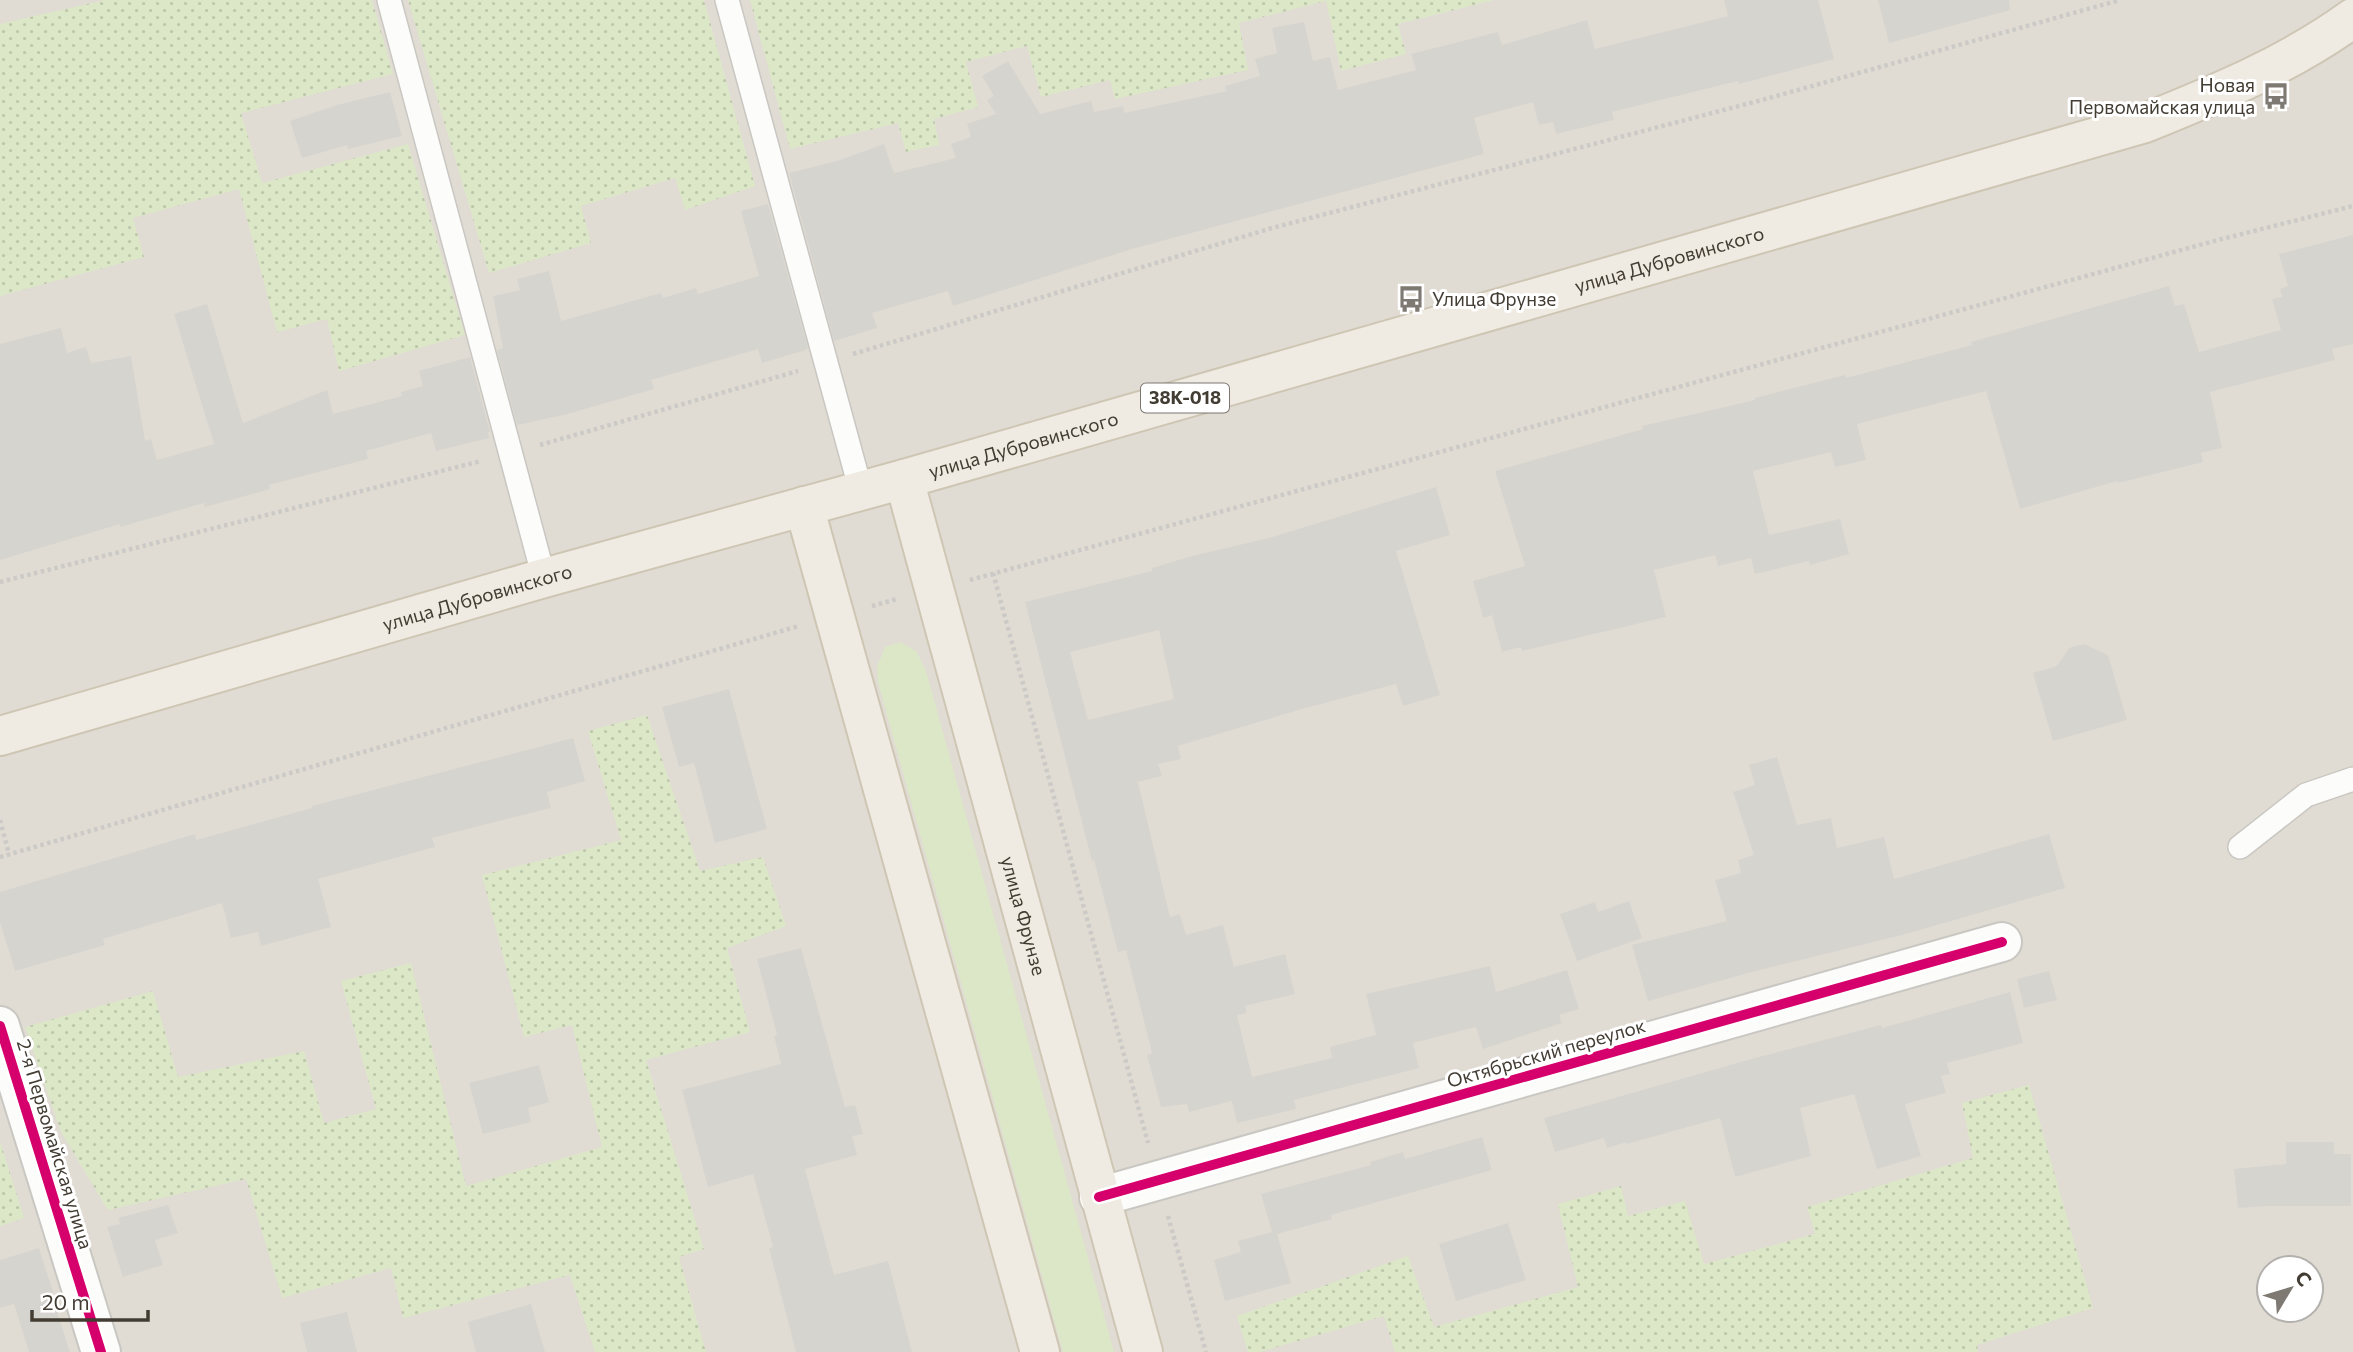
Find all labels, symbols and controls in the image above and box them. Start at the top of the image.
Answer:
place label: Новая Первомайская улица [2069,73,2255,118]
bus stop icon: Новая Первомайская улица [2261,81,2291,111]
street label: улица Дубровинского [1572,221,1767,297]
bus stop icon: Улица Фрунзе [1396,284,1426,314]
place label: Улица Фрунзе [1432,287,1556,310]
road number: 38К-018 [1141,384,1229,412]
street label: улица Дубровинского [926,406,1121,482]
street label: улица Дубровинского [380,559,575,635]
street label: улица Фрунзе [997,854,1051,978]
street label: Октябрьский переулок [1444,1013,1648,1092]
street label: 2-я Первомайская улица [13,1036,98,1252]
north arrow [2255,1254,2325,1324]
text: С [2291,1266,2317,1290]
scale bar [32,1278,147,1322]
text: 20 m [42,1289,90,1314]

